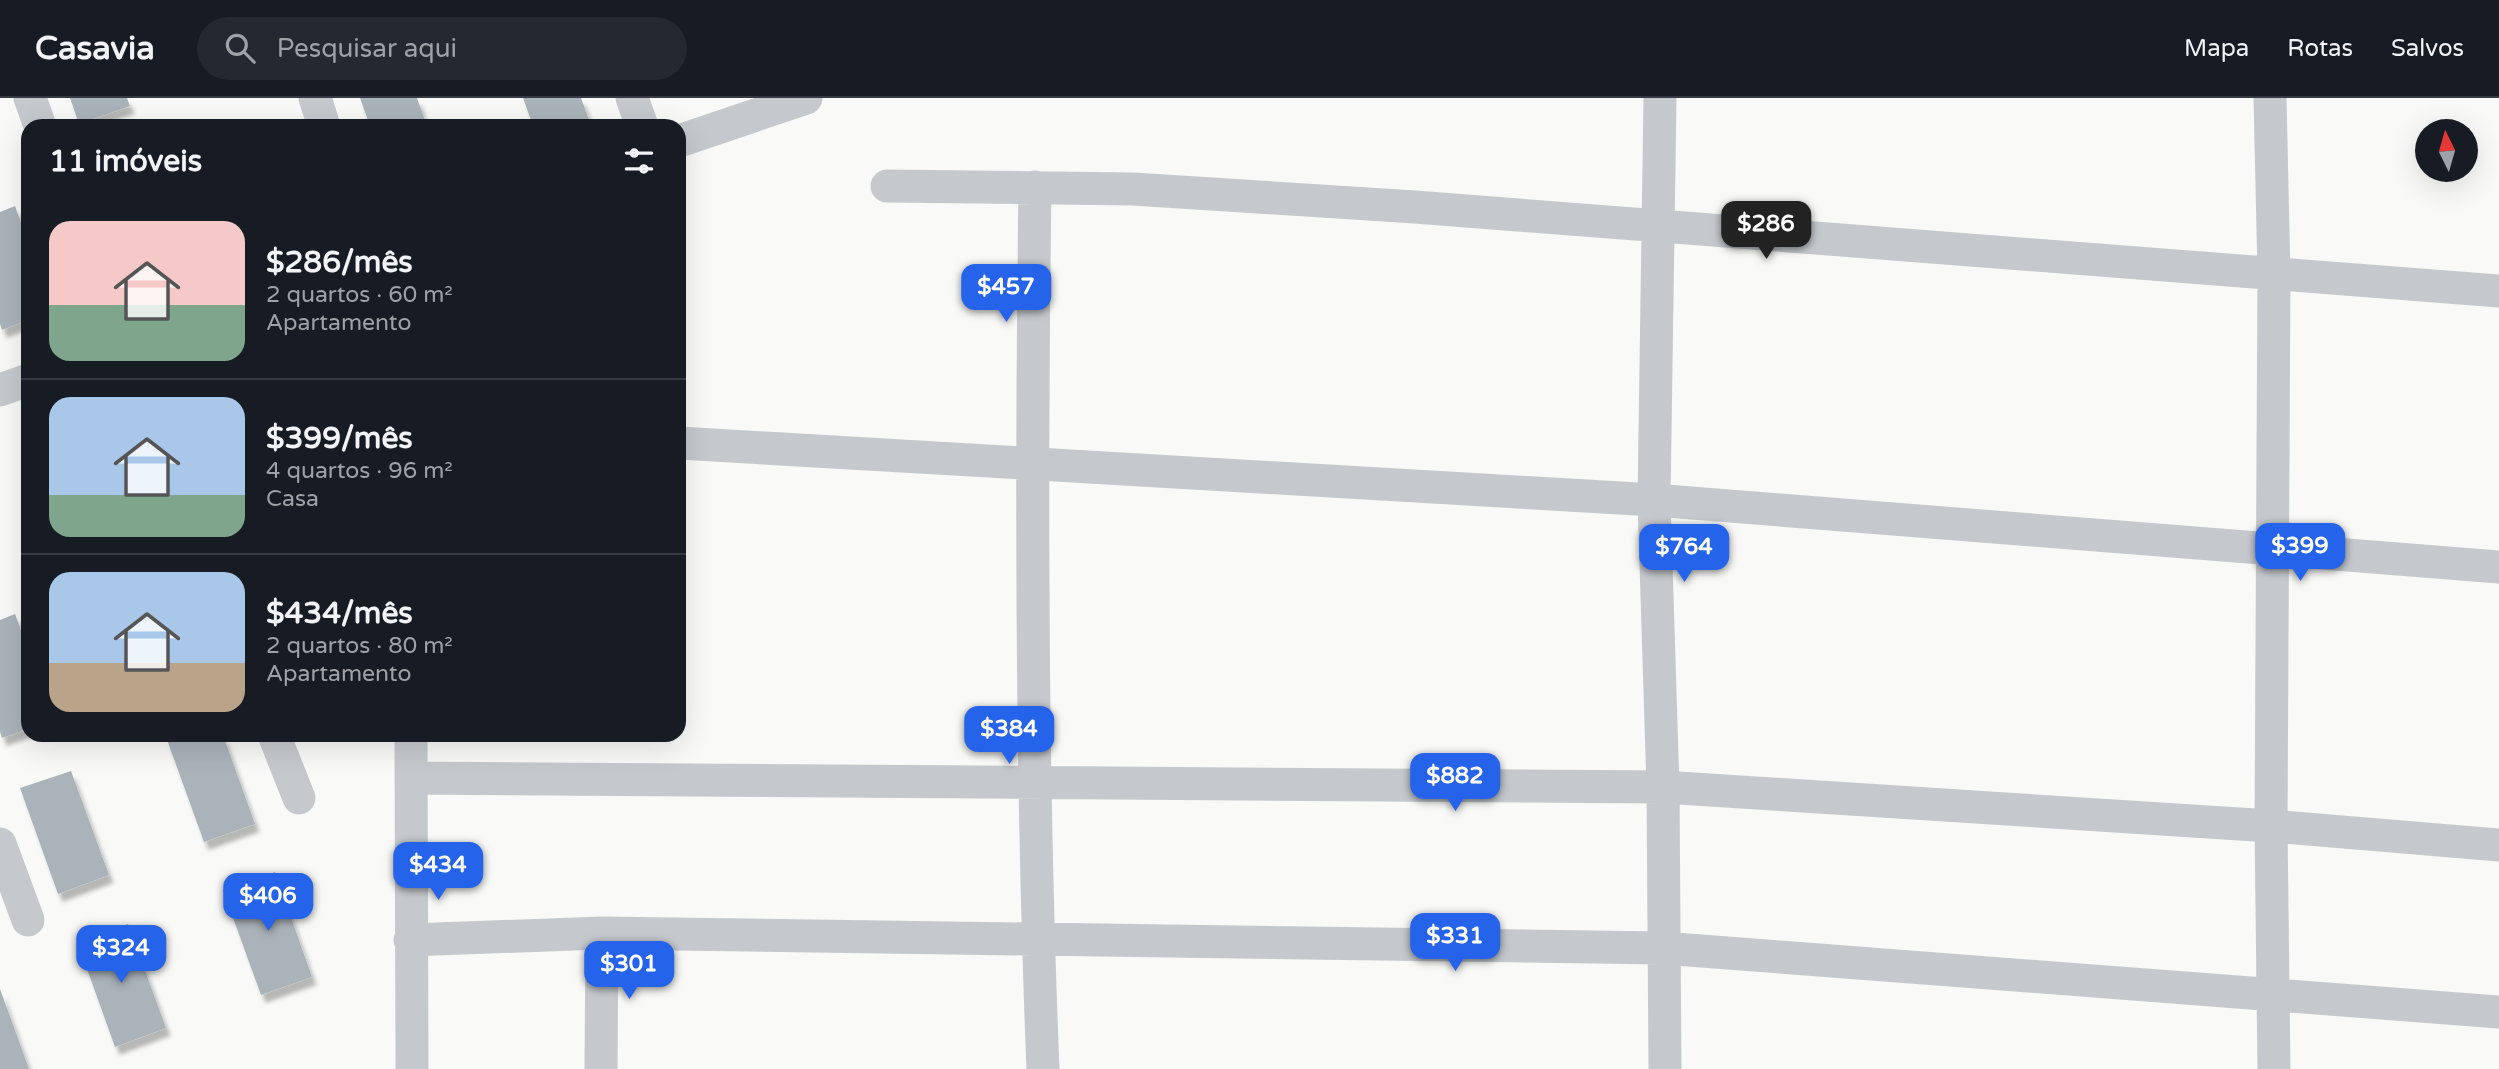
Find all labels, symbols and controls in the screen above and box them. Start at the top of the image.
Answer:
search box [197,17,687,80]
text: Casavia [35,29,155,68]
icon: search [221,29,259,67]
text: Pesquisar aqui [277,33,457,64]
text: Mapa [2184,34,2249,63]
text: Rotas [2287,34,2353,63]
text: Salvos [2391,34,2464,63]
north arrow [2415,119,2478,182]
map controls [2415,119,2478,182]
icon: filters [620,142,658,180]
text: 11 imóveis [49,143,202,180]
pin: $286 [1725,202,1807,261]
text: $286 [1737,210,1795,238]
text: $286/mês [266,244,413,281]
icon: home [105,249,189,333]
pin: $457 [965,264,1047,324]
text: $457 [977,273,1035,301]
text: 2 quartos · 60 m² [266,281,453,309]
text: Apartamento [266,309,411,337]
text: $399/mês [266,420,413,457]
icon: home [105,425,189,509]
text: 4 quartos · 96 m² [266,457,453,485]
text: Casa [266,485,319,513]
pin: $764 [1643,524,1725,584]
pin: $399 [2259,524,2341,583]
text: $399 [2271,532,2329,560]
text: $764 [1655,533,1713,561]
text: $434/mês [266,595,413,632]
icon: home [105,600,189,684]
text: 2 quartos · 80 m² [266,632,453,660]
text: Apartamento [266,660,411,688]
pin: $384 [968,706,1050,766]
text: $384 [980,715,1038,743]
pin: $882 [1414,754,1496,813]
text: $882 [1426,762,1484,790]
pin: $434 [397,842,479,902]
text: $434 [409,851,467,879]
pin: $406 [227,874,309,933]
text: $406 [239,882,297,910]
pin: $331 [1414,914,1496,973]
text: $331 [1426,922,1484,950]
pin: $324 [80,926,162,985]
text: $324 [92,934,150,962]
pin: $301 [588,942,670,1001]
text: $301 [600,950,658,978]

